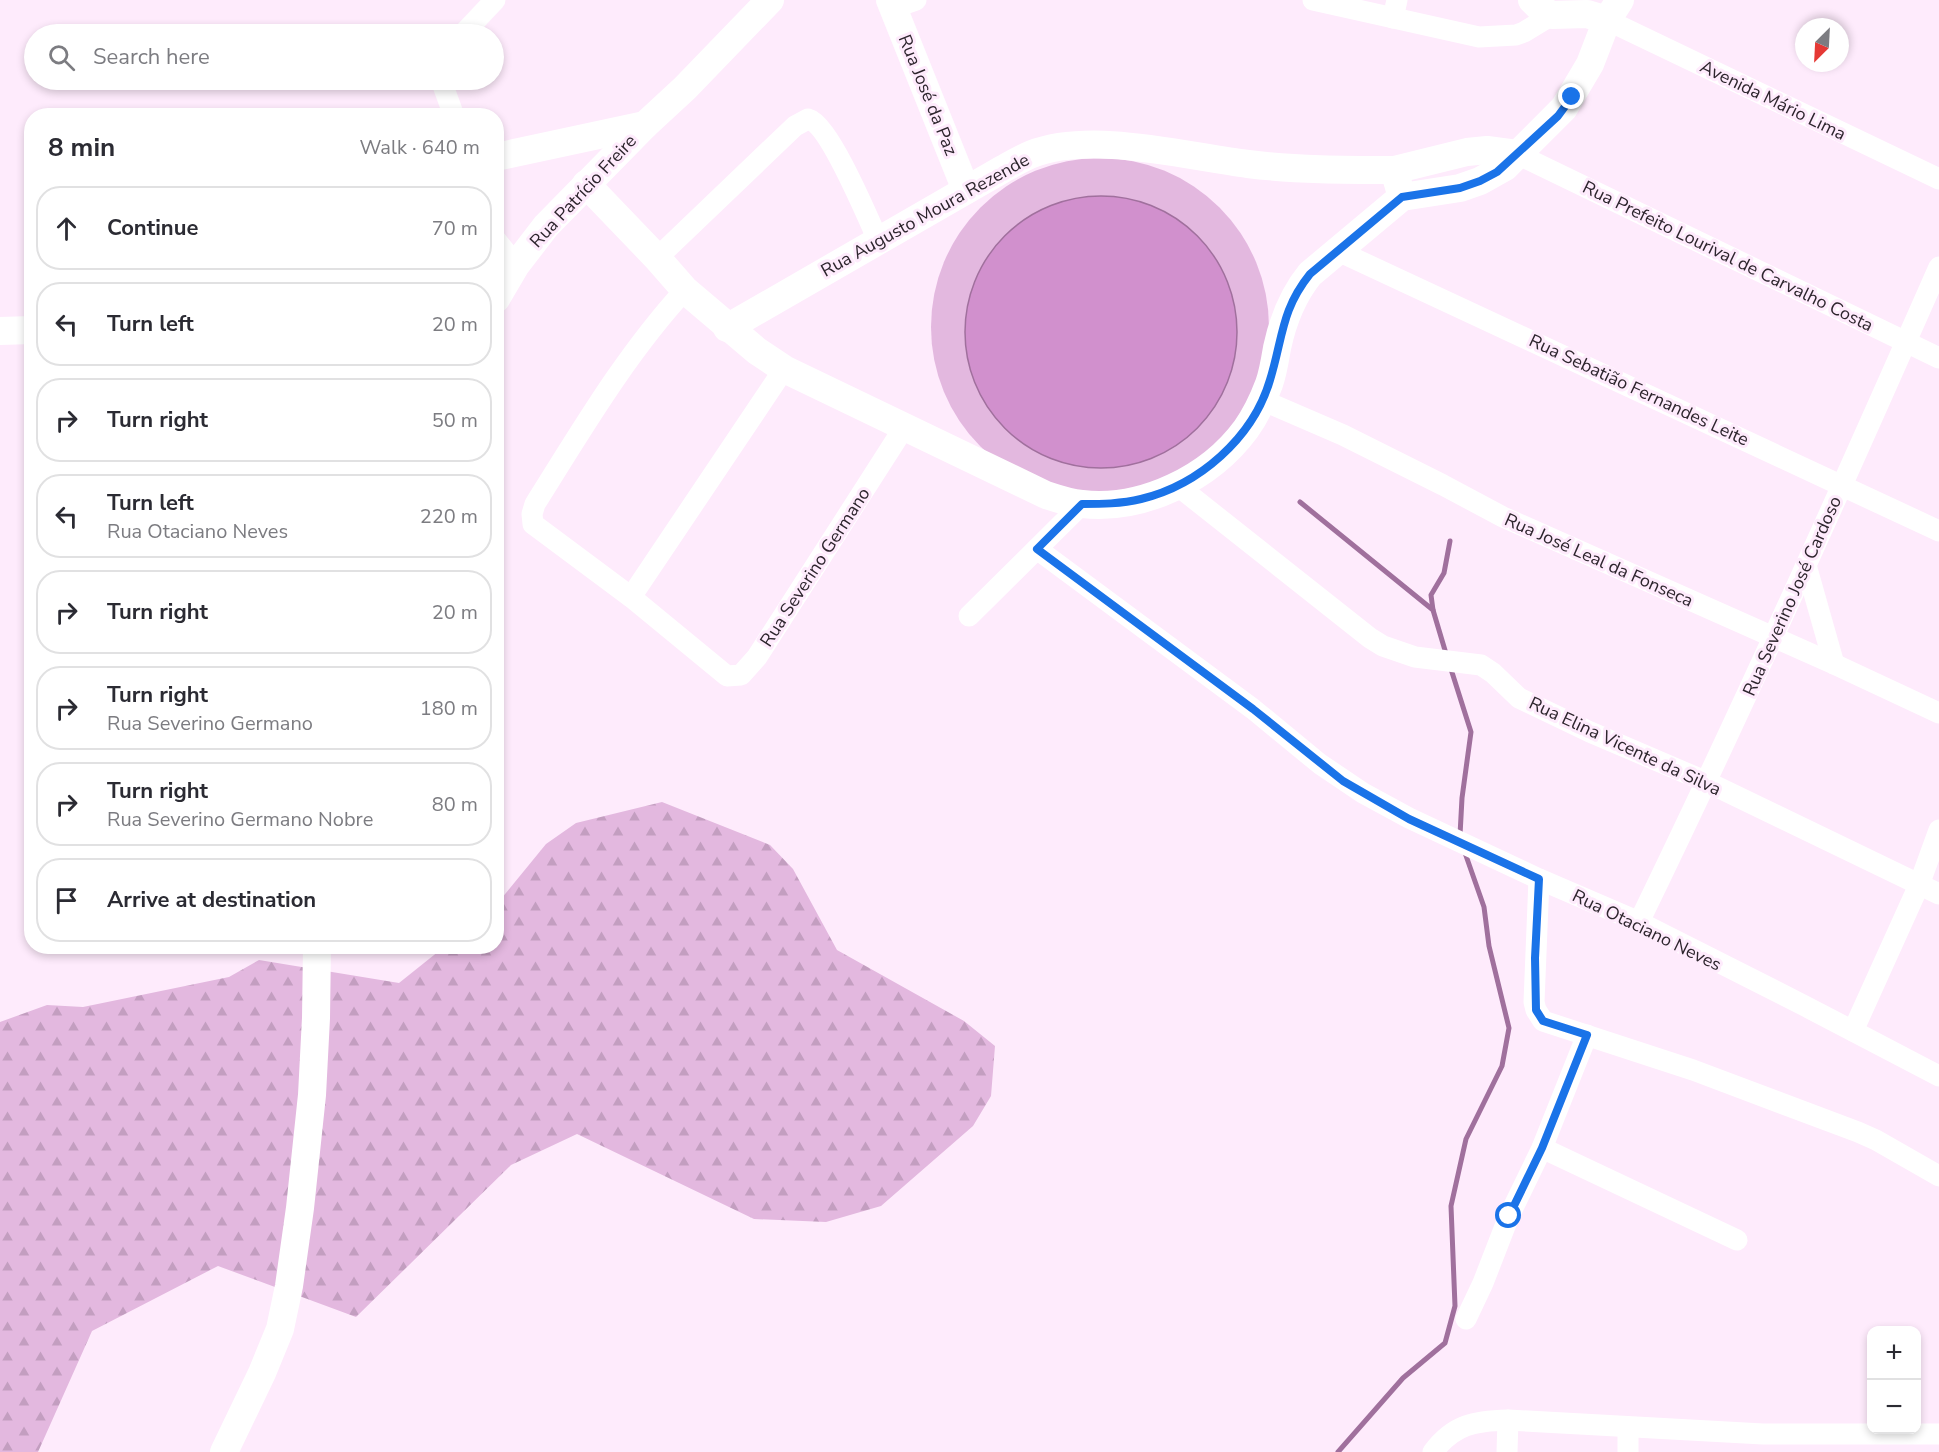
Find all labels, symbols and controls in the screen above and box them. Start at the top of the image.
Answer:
north arrow [1795,18,1849,72]
search box [24,24,504,90]
street label: Rua José da Paz [893,31,963,159]
icon: search [45,41,78,74]
text: Search here [93,42,210,72]
street label: Avenida Mário Lima [1696,54,1850,146]
route end [1558,83,1584,109]
street label: Rua Patrício Freire [524,129,642,253]
text: 8 min [48,130,115,165]
text: Walk · 640 m [360,134,480,161]
street label: Rua Augusto Moura Rezende [816,148,1034,282]
street label: Rua Prefeito Lourival de Carvalho Costa [1579,175,1877,337]
icon: ahead [50,212,83,245]
text: Continue [107,213,198,243]
text: 70 m [432,215,478,242]
icon: left [50,308,83,341]
text: Turn left [107,309,194,339]
text: 20 m [432,311,478,338]
street label: Rua Sebatião Fernandes Leite [1525,328,1753,452]
icon: right [50,404,83,437]
text: Turn right [107,405,208,435]
text: 50 m [432,407,478,434]
street label: Rua Severino Germano [754,483,876,651]
text: Turn left [107,488,194,518]
street label: Rua Severino José Cardoso [1737,492,1847,700]
icon: left [50,500,83,533]
text: 220 m [420,503,478,530]
street label: Rua José Leal da Fonseca [1501,508,1697,612]
text: Rua Otaciano Neves [107,518,288,545]
icon: right [50,596,83,629]
text: Turn right [107,597,208,627]
text: 20 m [432,599,478,626]
text: Turn right [107,680,208,710]
street label: Rua Elina Vicente da Silva [1525,691,1725,801]
icon: right [50,692,83,725]
text: 180 m [420,695,478,722]
text: Rua Severino Germano [107,710,313,737]
text: Turn right [107,776,208,806]
icon: right [50,788,83,821]
text: 80 m [432,791,478,818]
text: Rua Severino Germano Nobre [107,806,373,833]
street label: Rua Otaciano Neves [1568,883,1726,977]
icon: arrive [50,884,83,917]
text: Arrive at destination [107,885,316,915]
route start [1495,1202,1521,1228]
map controls [1867,1326,1921,1434]
button: + [1867,1326,1921,1380]
button: − [1867,1380,1921,1434]

